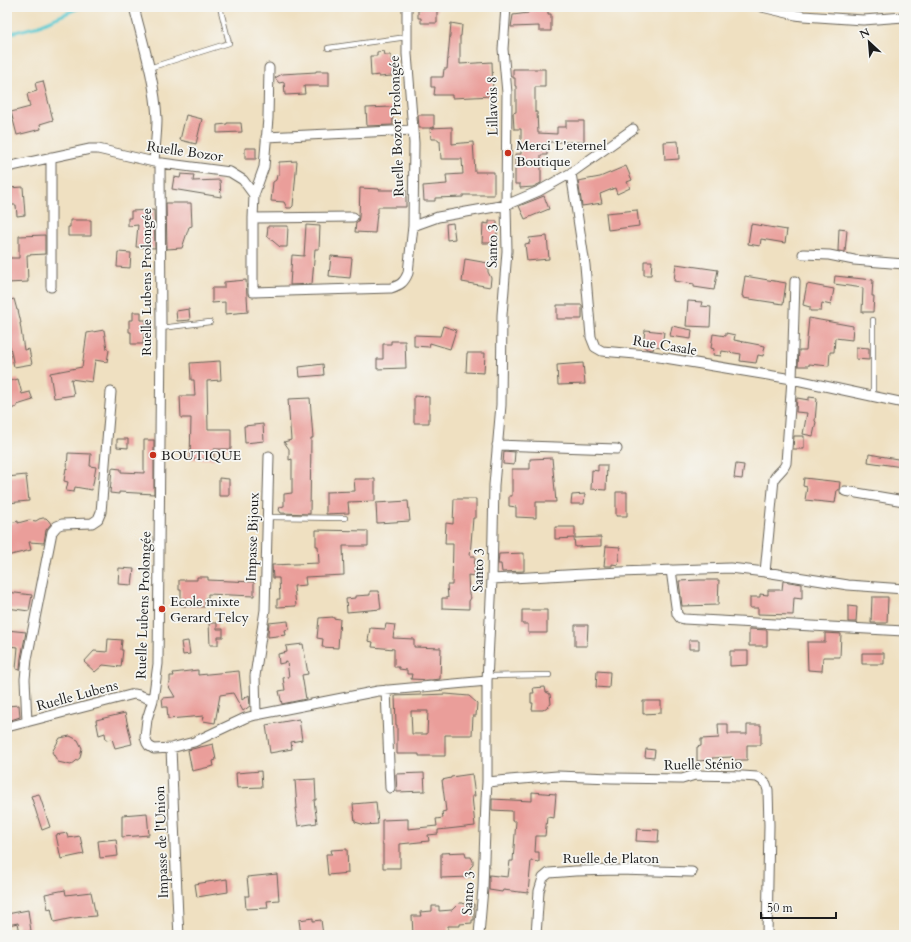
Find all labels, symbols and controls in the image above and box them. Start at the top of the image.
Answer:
north arrow [849,22,889,62]
text: N [857,24,873,42]
street label: Ruelle Bozor Prolongée [385,55,408,197]
street label: Lillavois 8 [482,76,503,136]
place label: Merci L'eternel Boutique [516,136,607,171]
street label: Ruelle Bozor [145,137,225,166]
marker: Merci L'eternel Boutique [503,148,513,158]
street label: Ruelle Lubens Prolongée [137,208,156,356]
street label: Santo 3 [483,224,502,268]
street label: Rue Casale [631,331,698,360]
place label: BOUTIQUE [161,446,242,465]
marker: BOUTIQUE [148,450,158,460]
street label: Impasse Bijoux [241,492,264,582]
street label: Ruelle Lubens Prolongée [131,531,156,679]
street label: Santo 3 [468,548,489,592]
place label: Ecole mixte Gerard Telcy [170,592,249,627]
marker: Ecole mixte Gerard Telcy [157,604,167,614]
street label: Ruelle Lubens [34,675,120,715]
street label: Ruelle Sténio [664,754,743,775]
street label: Impasse de l'Union [150,785,173,899]
street label: Ruelle de Platon [563,849,659,868]
street label: Santo 3 [457,870,480,916]
scale bar [761,894,836,920]
text: 50 m [767,900,794,916]

